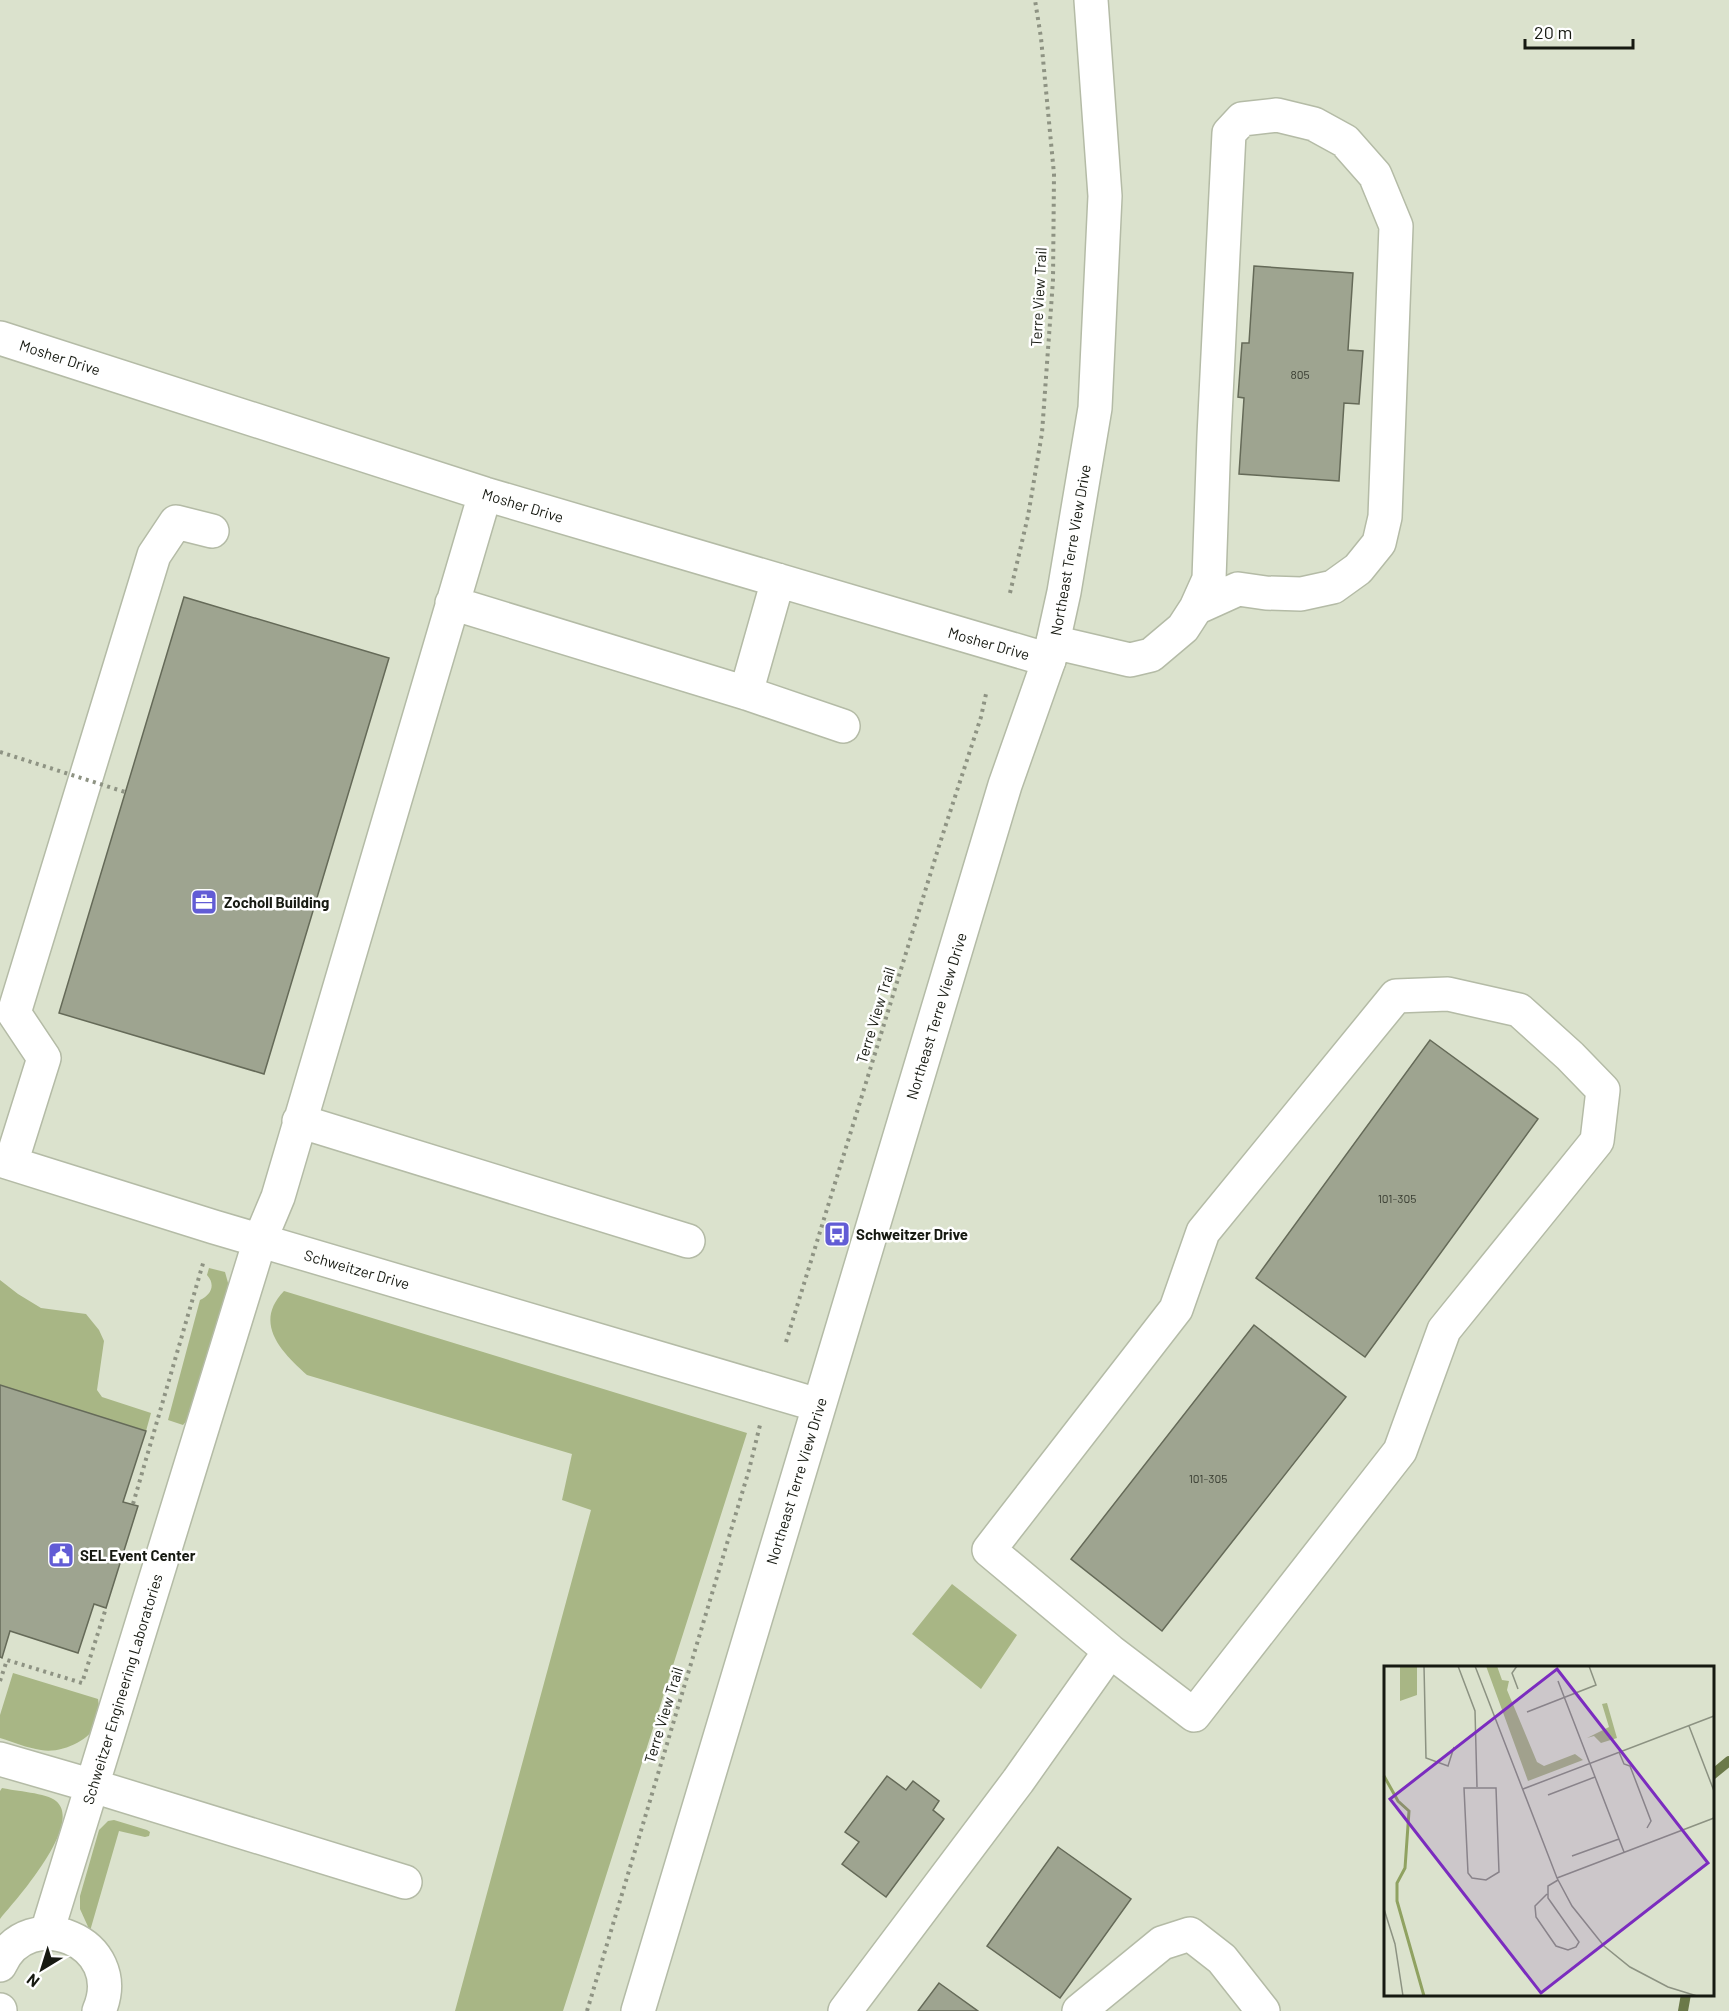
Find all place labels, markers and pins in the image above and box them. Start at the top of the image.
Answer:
office icon: Zocholl Building [189,887,219,917]
place label: Zocholl Building [224,893,329,911]
bus stop icon: Schweitzer Drive [822,1219,852,1249]
place label: Schweitzer Drive [856,1225,968,1243]
public building icon: SEL Event Center [46,1540,76,1570]
place label: SEL Event Center [80,1546,196,1564]

